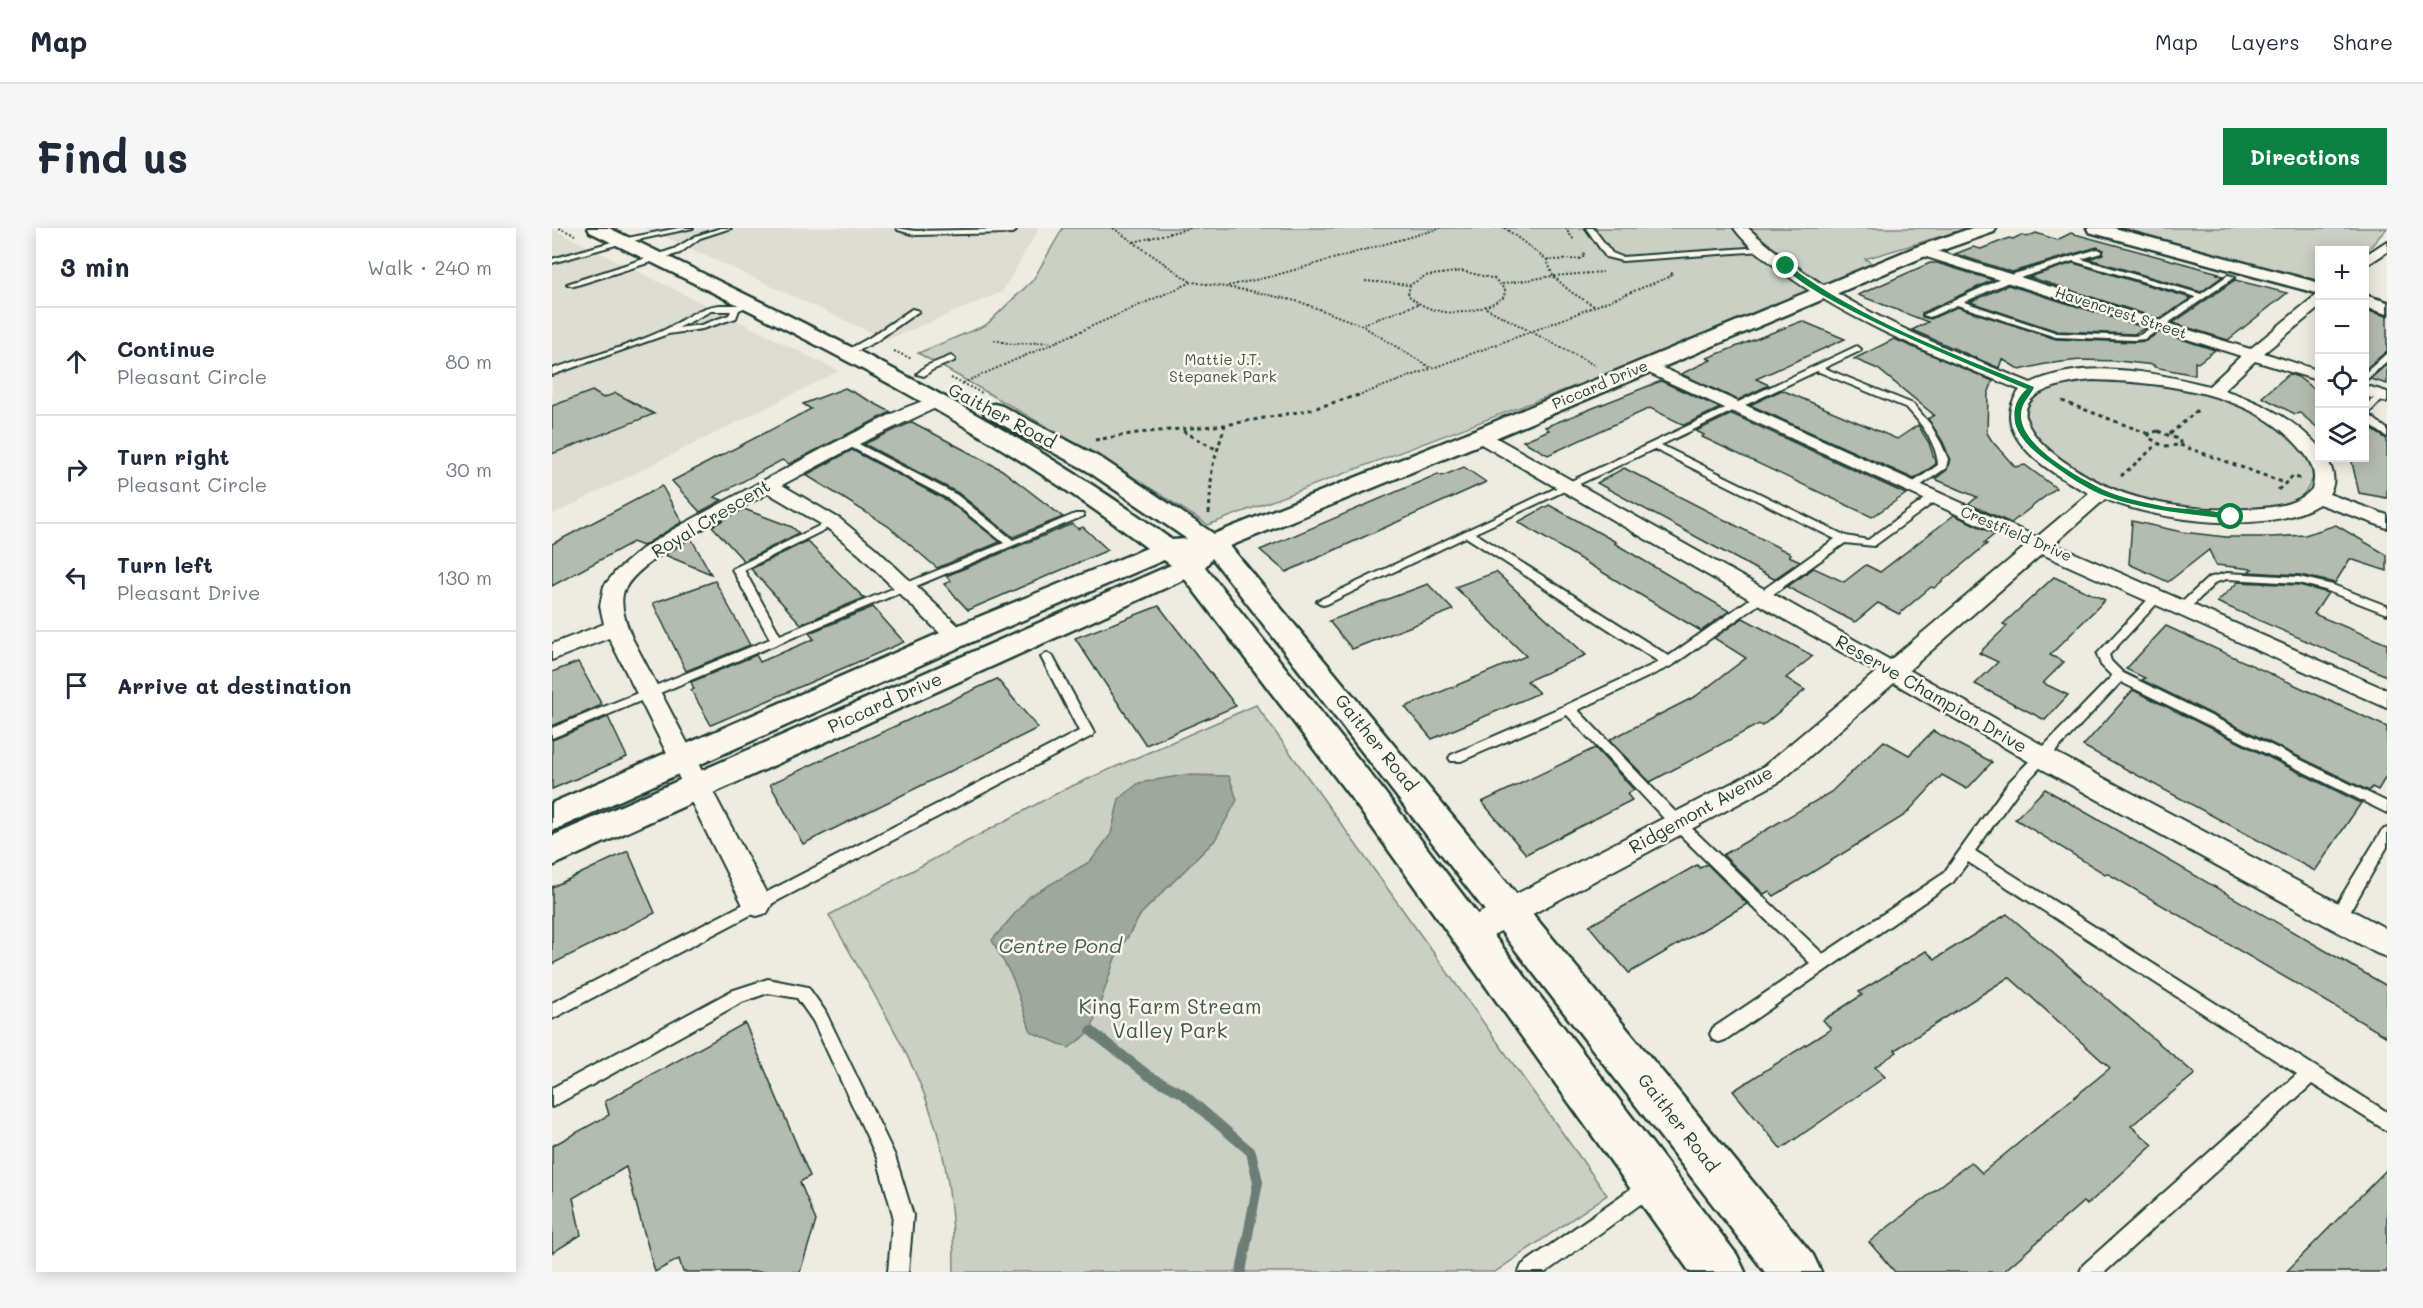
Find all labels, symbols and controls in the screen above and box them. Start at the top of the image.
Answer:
text: Map [30,23,87,59]
text: Map [2155,28,2198,55]
text: Layers [2231,28,2300,55]
text: Share [2333,28,2393,55]
button: Directions [2223,128,2387,185]
text: Find us [36,129,188,184]
map controls [2315,246,2369,462]
button: + [2315,246,2369,300]
text: 3 min [60,250,129,284]
route end [1772,252,1798,278]
text: Walk · 240 m [367,254,492,280]
street label: Havencrest Street [2053,281,2190,343]
button: − [2315,300,2369,354]
text: Continue [117,334,215,363]
icon: ahead [60,345,93,378]
text: 80 m [445,348,492,374]
park label: Mattie J.T. Stepanek Park [1169,349,1277,386]
button: locate [2315,354,2369,408]
street label: Piccard Drive [1549,355,1651,413]
text: Pleasant Circle [117,363,267,389]
street label: Gaither Road [944,377,1061,454]
button: layers [2315,408,2369,462]
text: Turn right [117,442,229,471]
icon: right [60,453,93,486]
text: 30 m [446,456,492,482]
text: Pleasant Circle [117,471,267,497]
street label: Royal Crescent [647,473,774,563]
street label: Crestfield Drive [1958,501,2075,566]
route start [2217,503,2243,529]
text: Turn left [117,550,213,579]
icon: left [60,561,93,594]
text: 130 m [437,564,492,590]
text: Pleasant Drive [117,579,260,605]
street label: Reserve Champion Drive [1831,628,2032,758]
street label: Piccard Drive [824,666,946,738]
icon: arrive [60,669,93,702]
text: Arrive at destination [117,671,352,700]
street label: Gaither Road [1330,689,1424,796]
street label: Ridgemont Avenue [1624,760,1777,859]
water label: Centre Pond [998,932,1123,958]
park label: King Farm Stream Valley Park [1079,992,1261,1043]
street label: Gaither Road [1633,1068,1725,1177]

